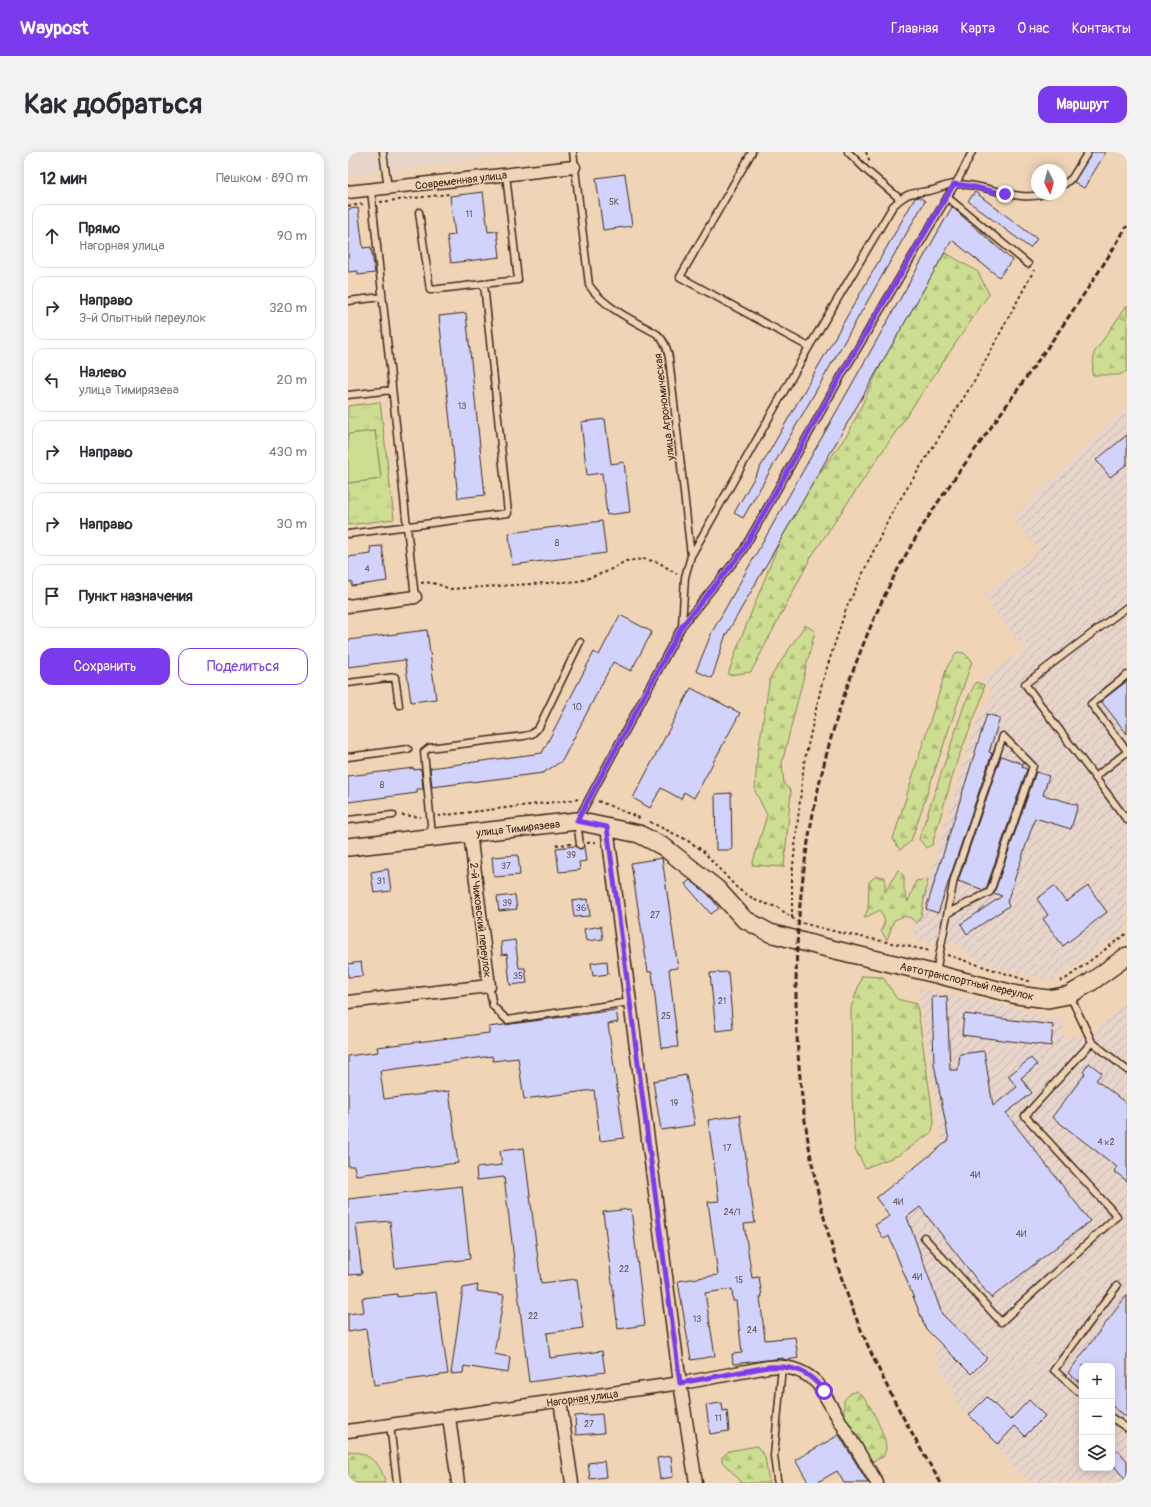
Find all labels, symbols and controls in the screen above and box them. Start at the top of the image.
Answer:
text: Waypost [20,16,89,40]
text: Главная [891,20,938,37]
text: Карта [960,20,995,37]
text: О нас [1017,20,1050,37]
text: Контакты [1072,20,1131,37]
button: Маршрут [1038,86,1127,123]
text: Как добраться [24,87,202,122]
north arrow [1031,164,1067,200]
text: 12 мин [40,168,87,189]
street label: Современная улица [414,168,508,193]
text: Пешком · 890 m [216,170,308,186]
route end [996,185,1014,203]
house number: 5К [609,197,619,208]
house number: 11 [465,209,473,220]
text: Прямо [79,219,120,238]
icon: ahead [41,225,63,247]
text: 90 m [277,228,307,244]
text: Нагорная улица [79,238,165,254]
text: Направо [79,291,133,310]
icon: right [41,297,63,319]
text: 320 m [269,300,307,316]
text: 3-й Опытный переулок [79,310,206,326]
street label: улица Агрономическая [651,353,678,462]
text: Налево [79,363,126,382]
icon: left [41,369,63,391]
text: 20 m [276,372,307,388]
text: улица Тимирязева [79,382,179,398]
house number: 13 [458,401,466,412]
icon: right [41,441,63,463]
text: Направо [79,443,133,462]
text: 430 m [269,444,307,460]
icon: right [41,513,63,535]
text: Направо [79,515,133,534]
text: 30 m [277,516,307,532]
house number: 8 [555,538,560,549]
house number: 4 [364,564,370,575]
icon: arrive [41,585,63,607]
text: Пункт назначения [79,587,193,606]
button: Сохранить [40,648,170,685]
button: Поделиться [178,648,308,685]
house number: 10 [572,702,582,713]
house number: 8 [380,780,385,791]
street label: улица Тимирязева [474,818,561,839]
house number: 39 [566,850,576,861]
house number: 37 [501,861,511,872]
street label: 2-й Чижовский переулок [467,862,494,979]
house number: 31 [377,876,385,887]
house number: 39 [502,898,512,909]
house number: 36 [576,903,586,914]
house number: 27 [650,910,660,921]
street label: Автотранспортный переулок [899,960,1035,1003]
house number: 35 [513,971,523,982]
house number: 21 [718,996,726,1007]
house number: 25 [661,1011,671,1022]
house number: 19 [670,1098,678,1109]
house number: 4 к2 [1098,1137,1114,1148]
house number: 17 [723,1143,731,1154]
house number: 4И [970,1170,981,1181]
house number: 4И [893,1197,904,1208]
house number: 24/1 [723,1207,741,1218]
house number: 4И [1016,1229,1027,1240]
house number: 22 [619,1264,629,1275]
house number: 4И [912,1272,923,1283]
house number: 15 [735,1275,743,1286]
house number: 22 [528,1311,538,1322]
house number: 13 [693,1314,701,1325]
house number: 24 [747,1325,758,1336]
map controls [1079,1363,1115,1471]
button: + [1079,1363,1115,1399]
route start [815,1382,833,1400]
street label: Нагорная улица [545,1387,619,1410]
button: − [1079,1399,1115,1435]
house number: 11 [714,1413,722,1424]
house number: 27 [584,1419,594,1430]
button: layers [1079,1435,1115,1471]

